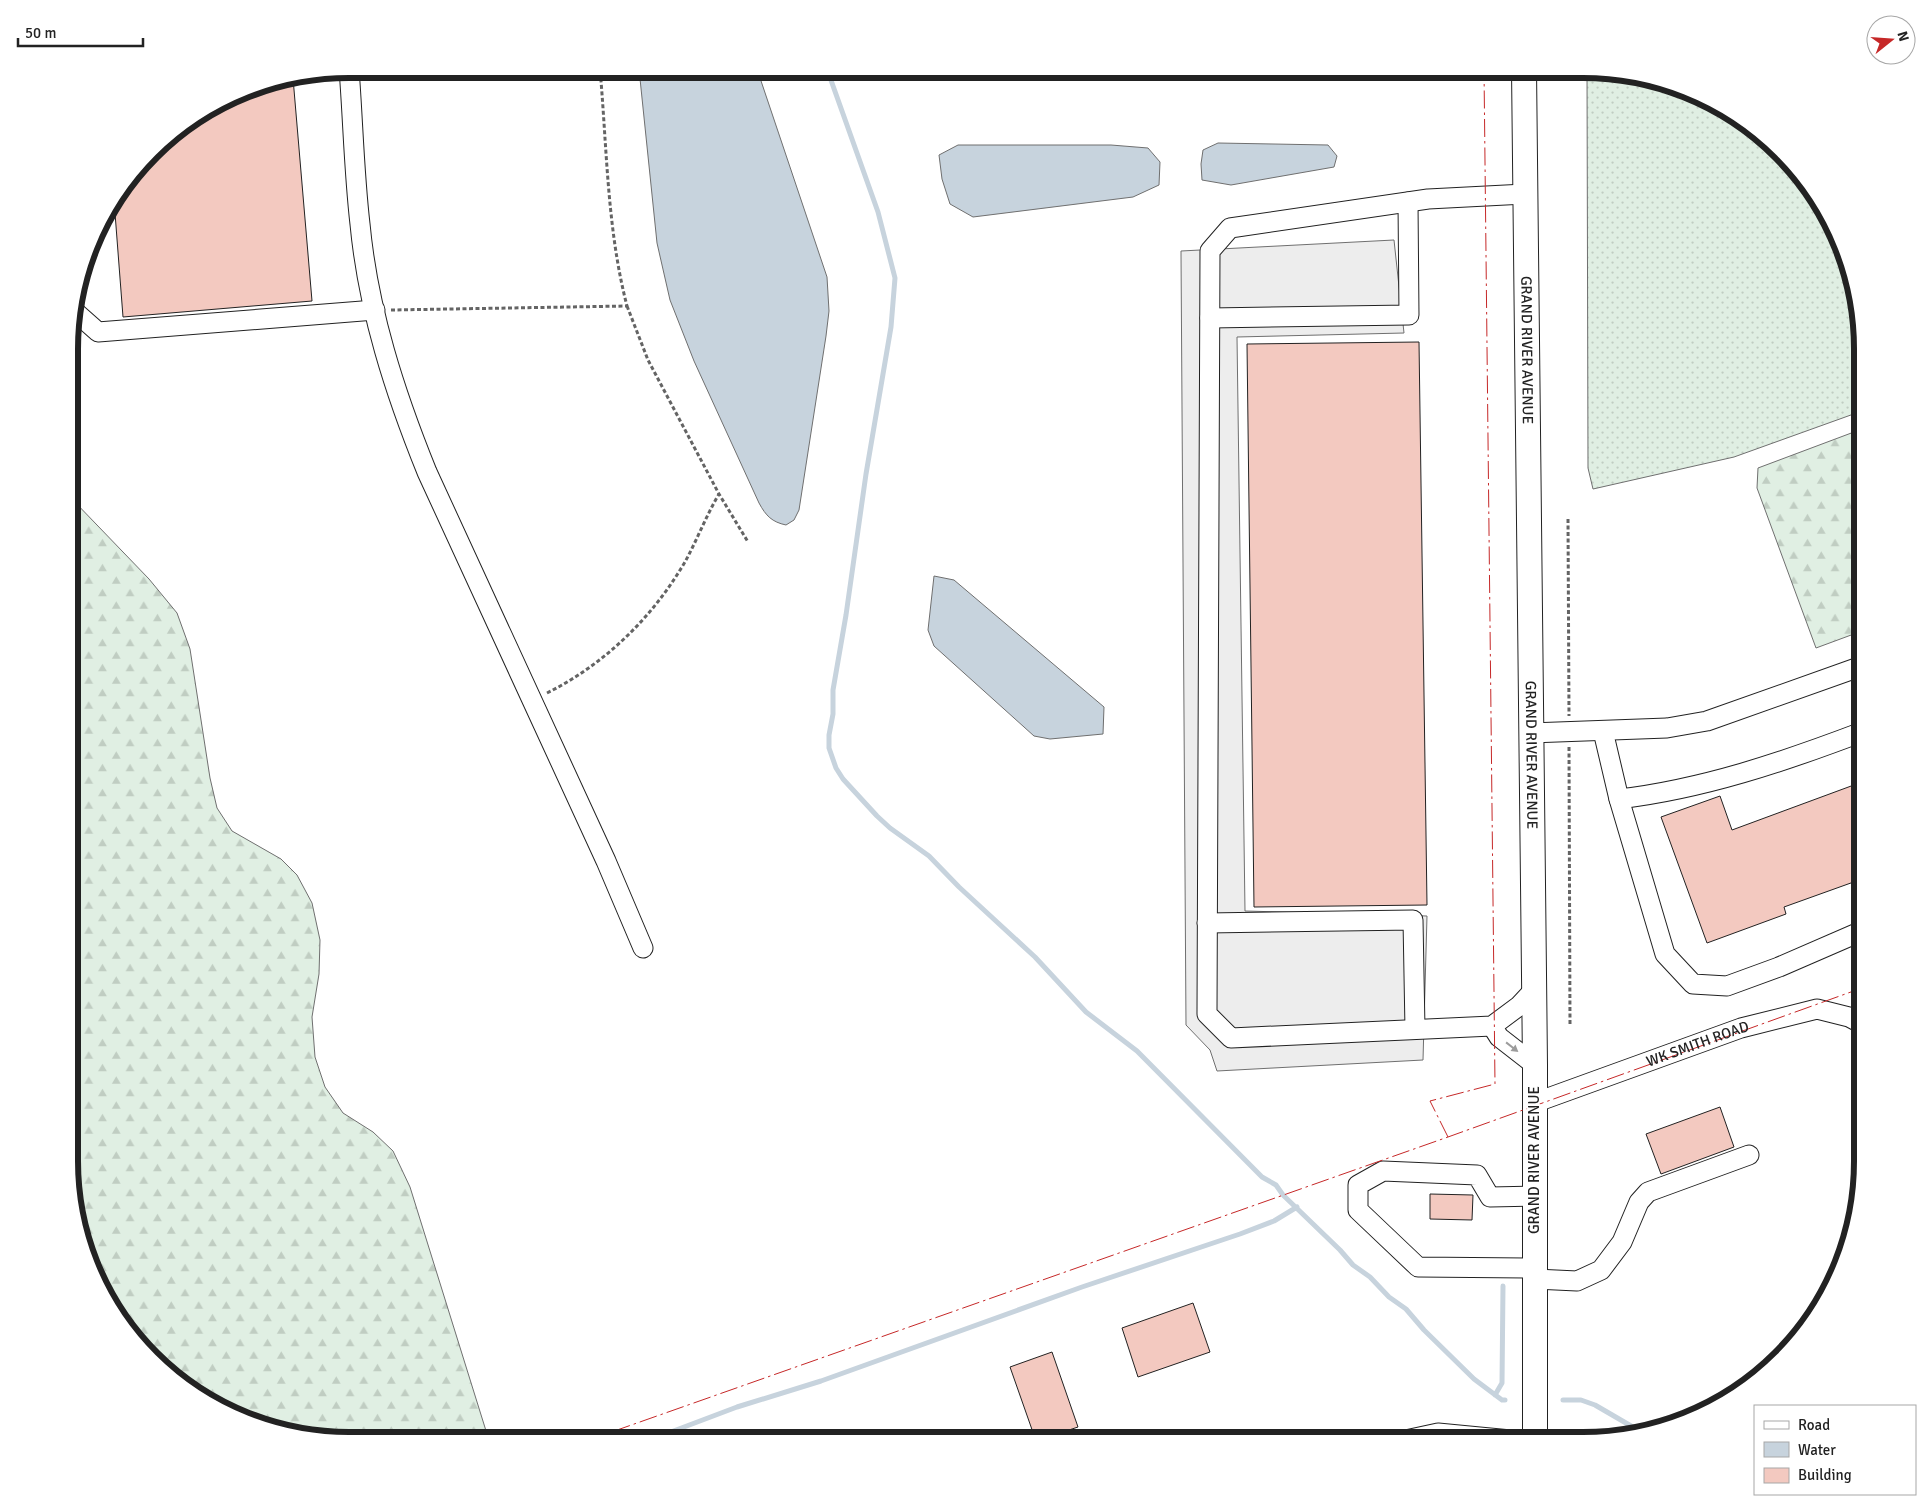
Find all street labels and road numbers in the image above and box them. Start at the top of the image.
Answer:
street label: GRAND RIVER AVENUE [1517,276,1537,424]
street label: GRAND RIVER AVENUE [1522,681,1541,829]
street label: WK SMITH ROAD [1644,1017,1751,1071]
street label: GRAND RIVER AVENUE [1525,1086,1543,1234]

